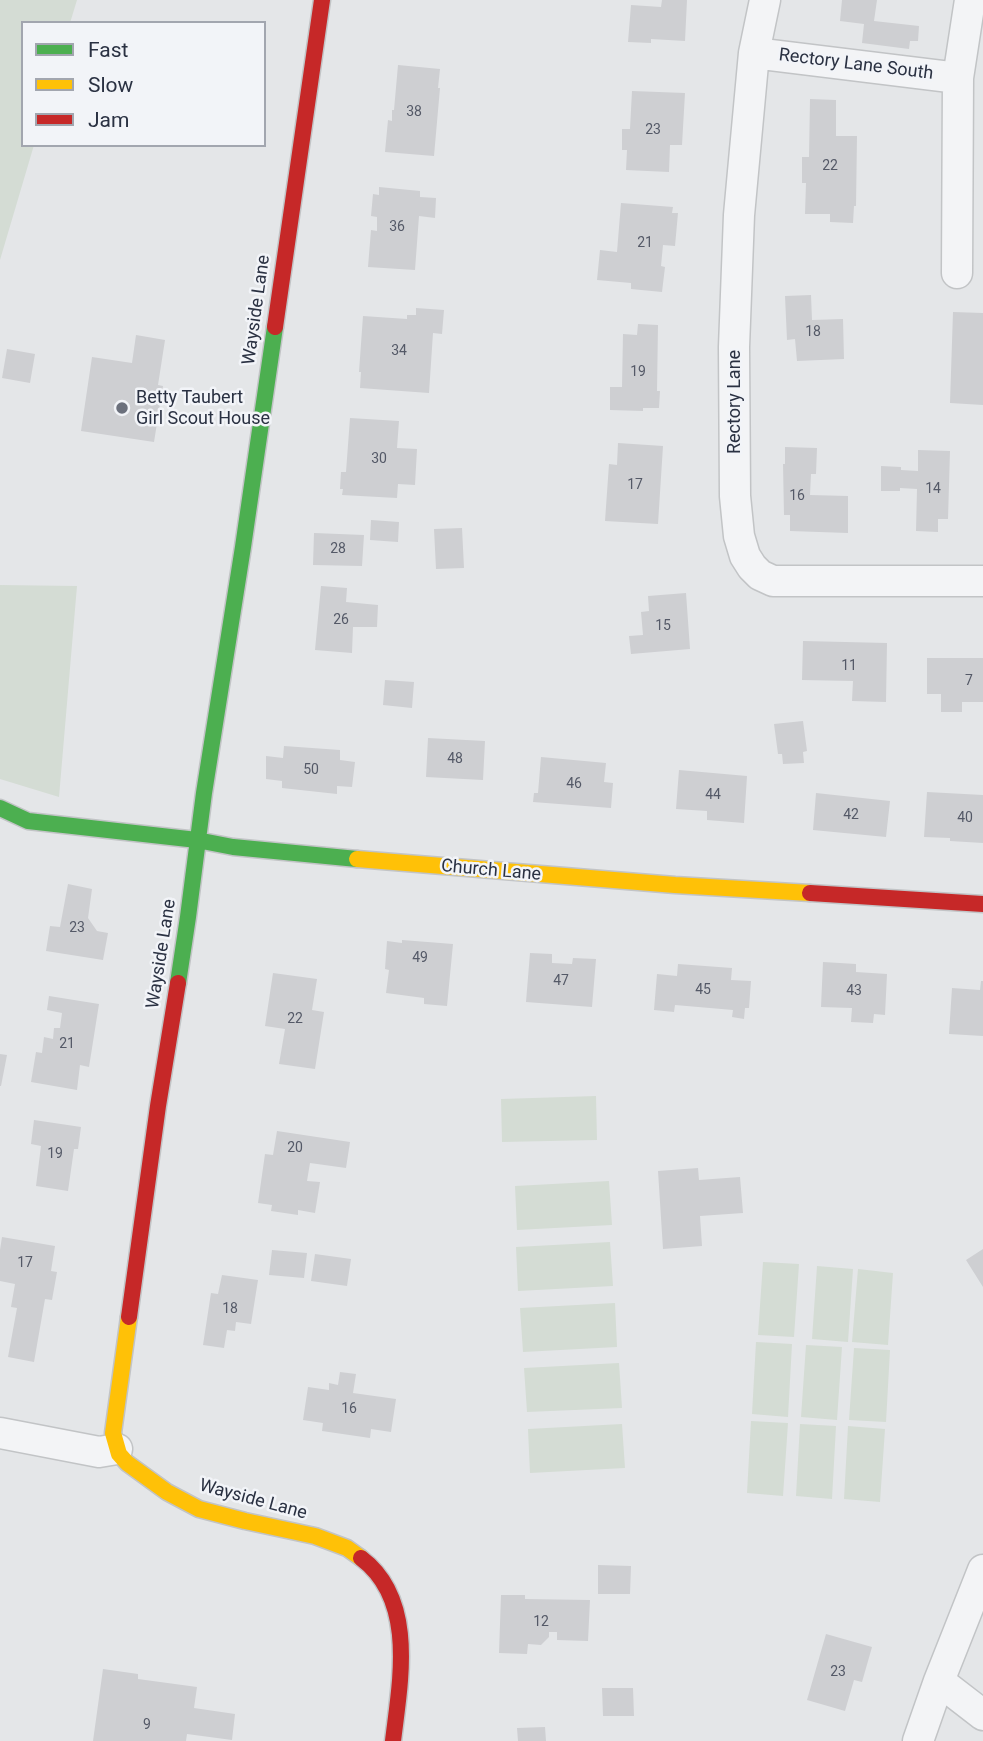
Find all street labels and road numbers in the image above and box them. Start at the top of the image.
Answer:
street label: Rectory Lane South [778,45,934,85]
street label: Wayside Lane [239,254,275,366]
street label: Rectory Lane [724,350,746,454]
street label: Church Lane [440,856,542,886]
street label: Wayside Lane [143,898,181,1010]
street label: Wayside Lane [197,1475,309,1525]

